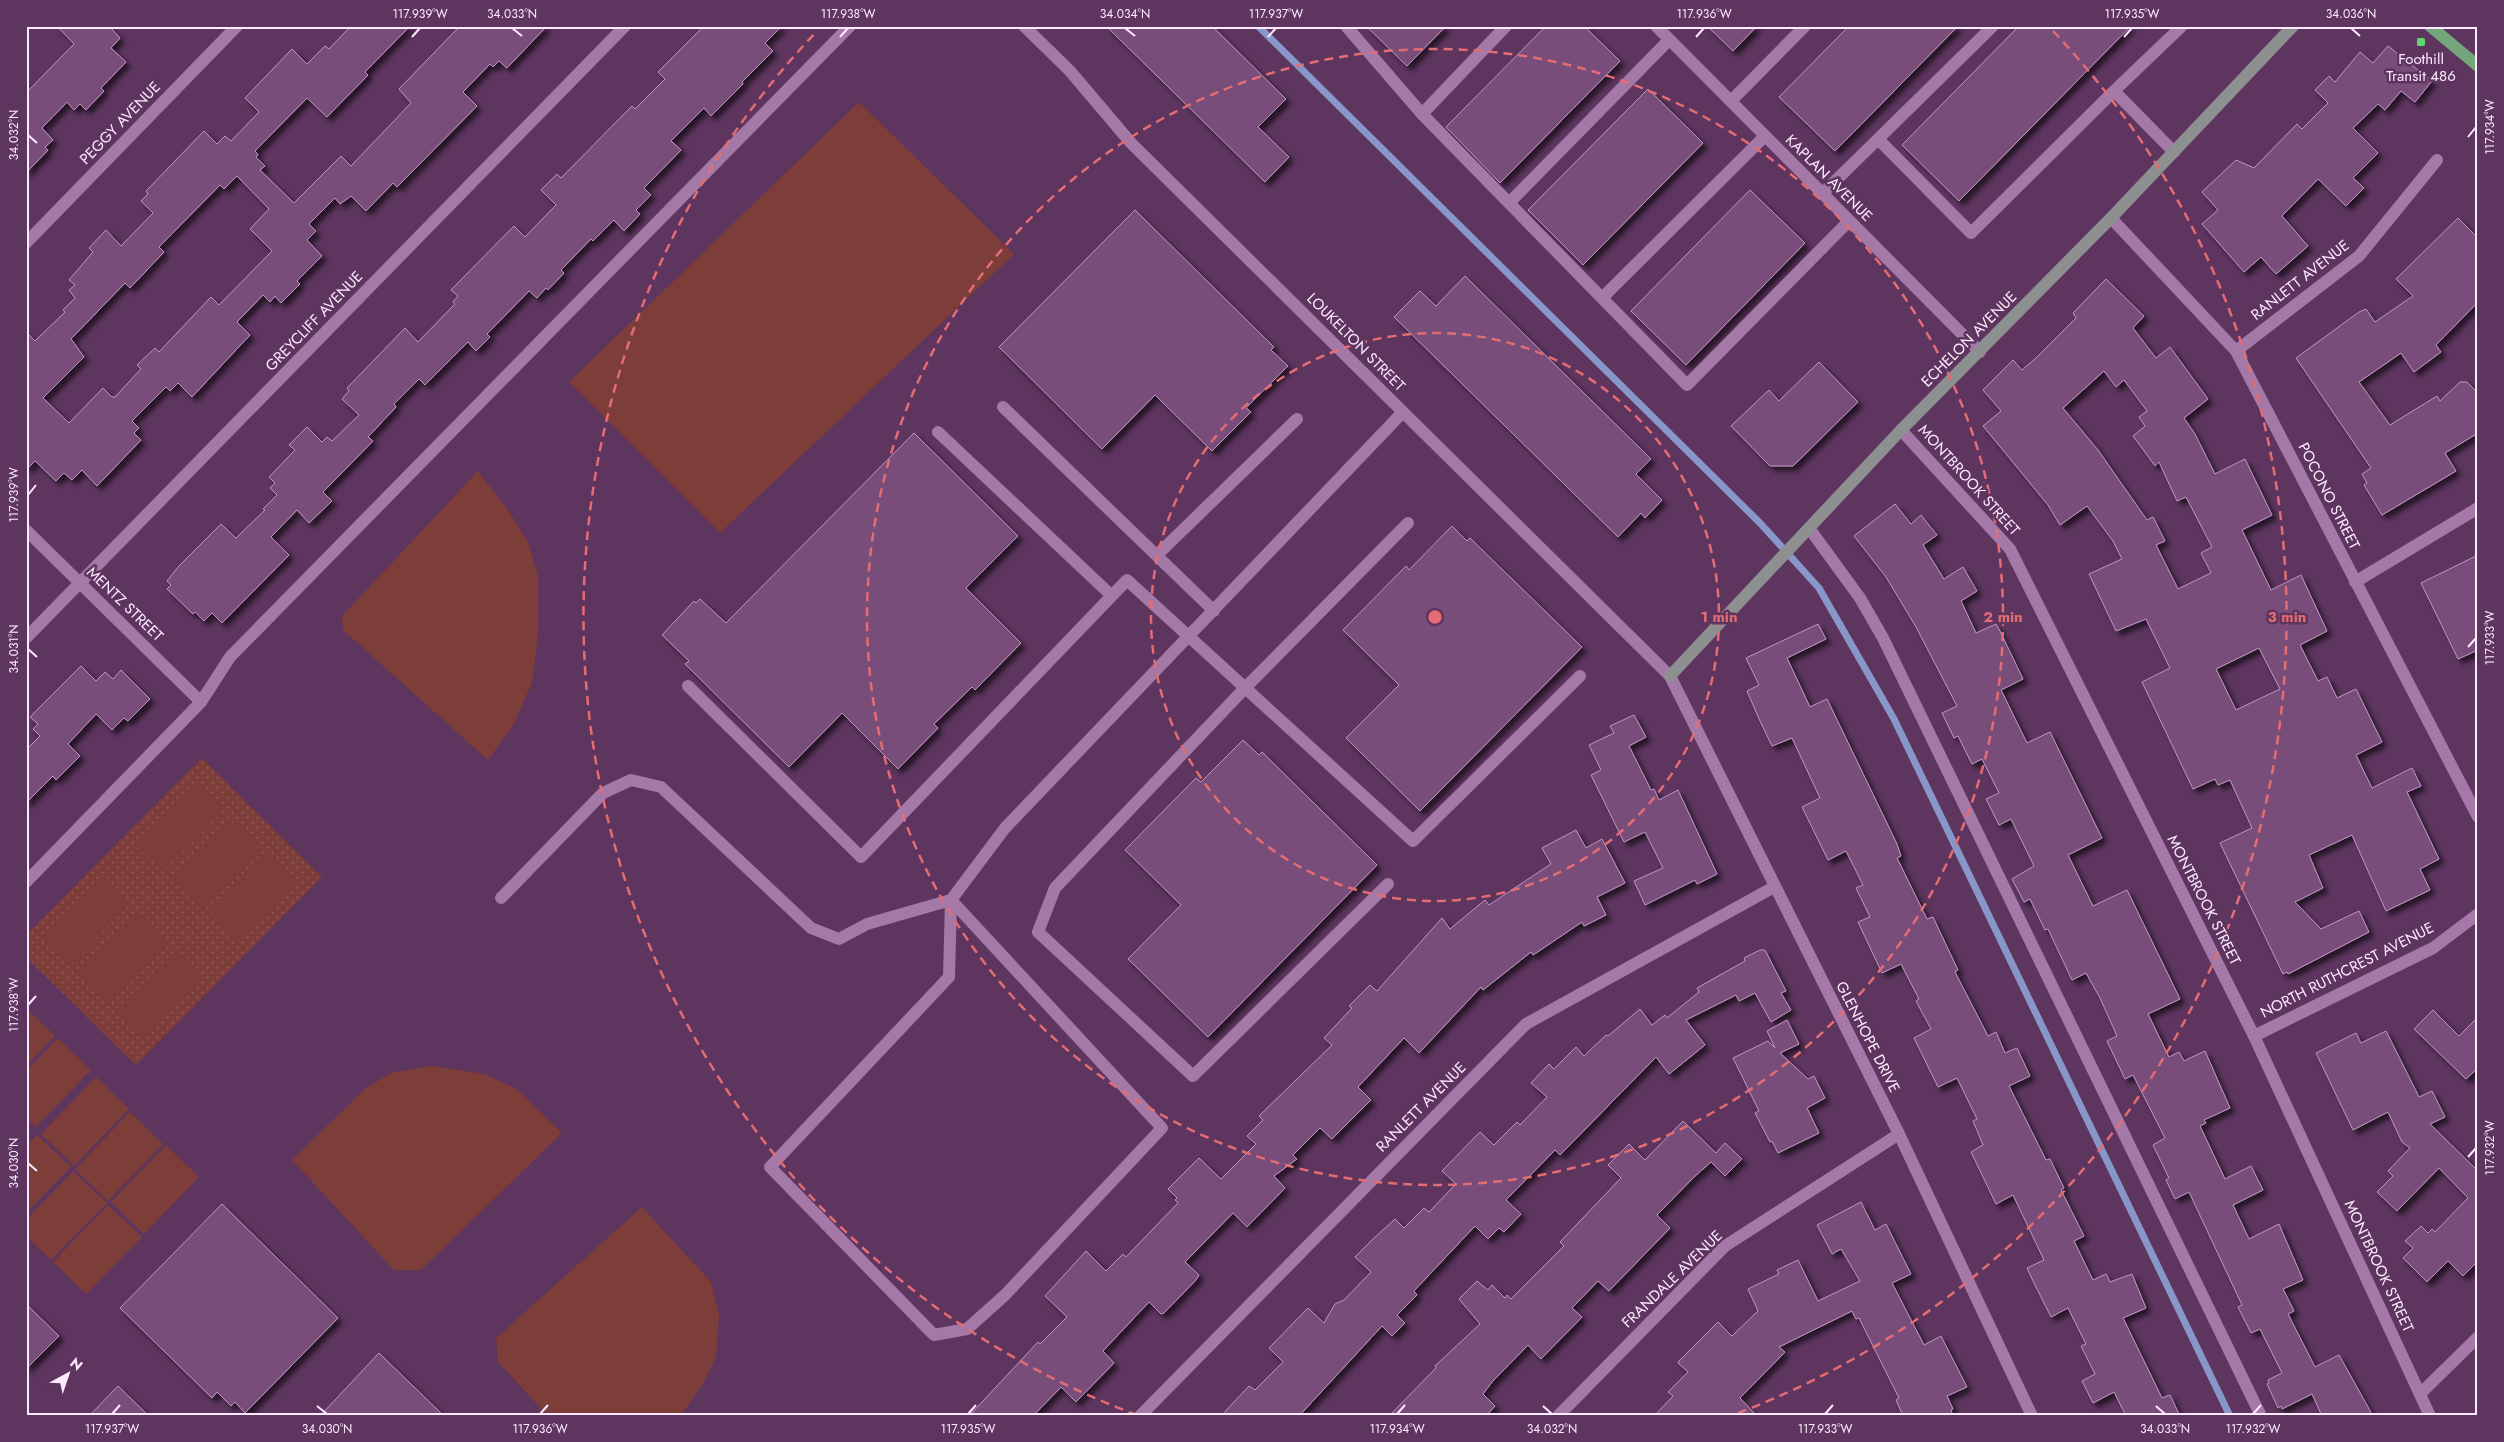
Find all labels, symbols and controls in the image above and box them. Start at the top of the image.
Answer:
text: 117.939°W [392,5,448,23]
text: 34.033°N [487,5,537,23]
text: 117.938°W [821,5,875,23]
text: 34.034°N [1100,5,1150,23]
text: 117.937°W [1249,5,1303,23]
text: 117.936°W [1676,5,1732,23]
text: 117.935°W [2105,5,2160,23]
text: 34.036°N [2326,5,2376,23]
marker: Foothill Transit 486 [2415,36,2427,48]
place label: Foothill Transit 486 [2386,48,2456,87]
street label: PEGGY AVENUE [75,77,165,169]
text: 117.934°W [2481,99,2499,155]
text: 34.032°N [5,110,23,160]
street label: KAPLAN AVENUE [1780,129,1878,227]
street label: RANLETT AVENUE [2246,234,2354,326]
street label: GREYCLIFF AVENUE [260,266,368,376]
street label: ECHELON AVENUE [1916,286,2022,392]
street label: LOUKELTON STREET [1302,288,1410,396]
street label: MONTBROOK STREET [1913,419,2025,541]
street label: POCONO STREET [2293,439,2365,553]
text: 117.939°W [5,467,23,523]
street label: MENTZ STREET [82,562,168,646]
text: 1 min [1700,606,1738,628]
text: 2 min [1983,606,2023,628]
text: 3 min [2268,606,2306,628]
centre of rings [1426,608,1444,626]
text: 117.933°W [2481,611,2499,665]
text: 34.031°N [5,625,23,673]
street label: MONTBROOK STREET [2162,831,2246,969]
street label: NORTH RUTHCREST AVENUE [2256,917,2438,1023]
text: 117.938°W [5,978,23,1032]
street label: GLENHOPE DRIVE [1830,978,1906,1096]
street label: RANLETT AVENUE [1371,1057,1471,1157]
text: 117.932°W [2481,1120,2499,1176]
text: 34.030°N [5,1138,23,1188]
street label: MONTBROOK STREET [2339,1196,2419,1336]
street label: FRANDALE AVENUE [1617,1225,1727,1333]
north arrow [42,1350,92,1400]
text: N [66,1353,87,1375]
text: 117.937°W [85,1420,139,1438]
text: 34.030°N [302,1420,352,1438]
text: 117.936°W [512,1420,568,1438]
text: 117.935°W [941,1420,996,1438]
text: 117.934°W [1369,1420,1425,1438]
text: 34.032°N [1527,1420,1577,1438]
text: 117.933°W [1798,1420,1852,1438]
text: 34.033°N [2140,1420,2190,1438]
text: 117.932°W [2225,1420,2281,1438]

